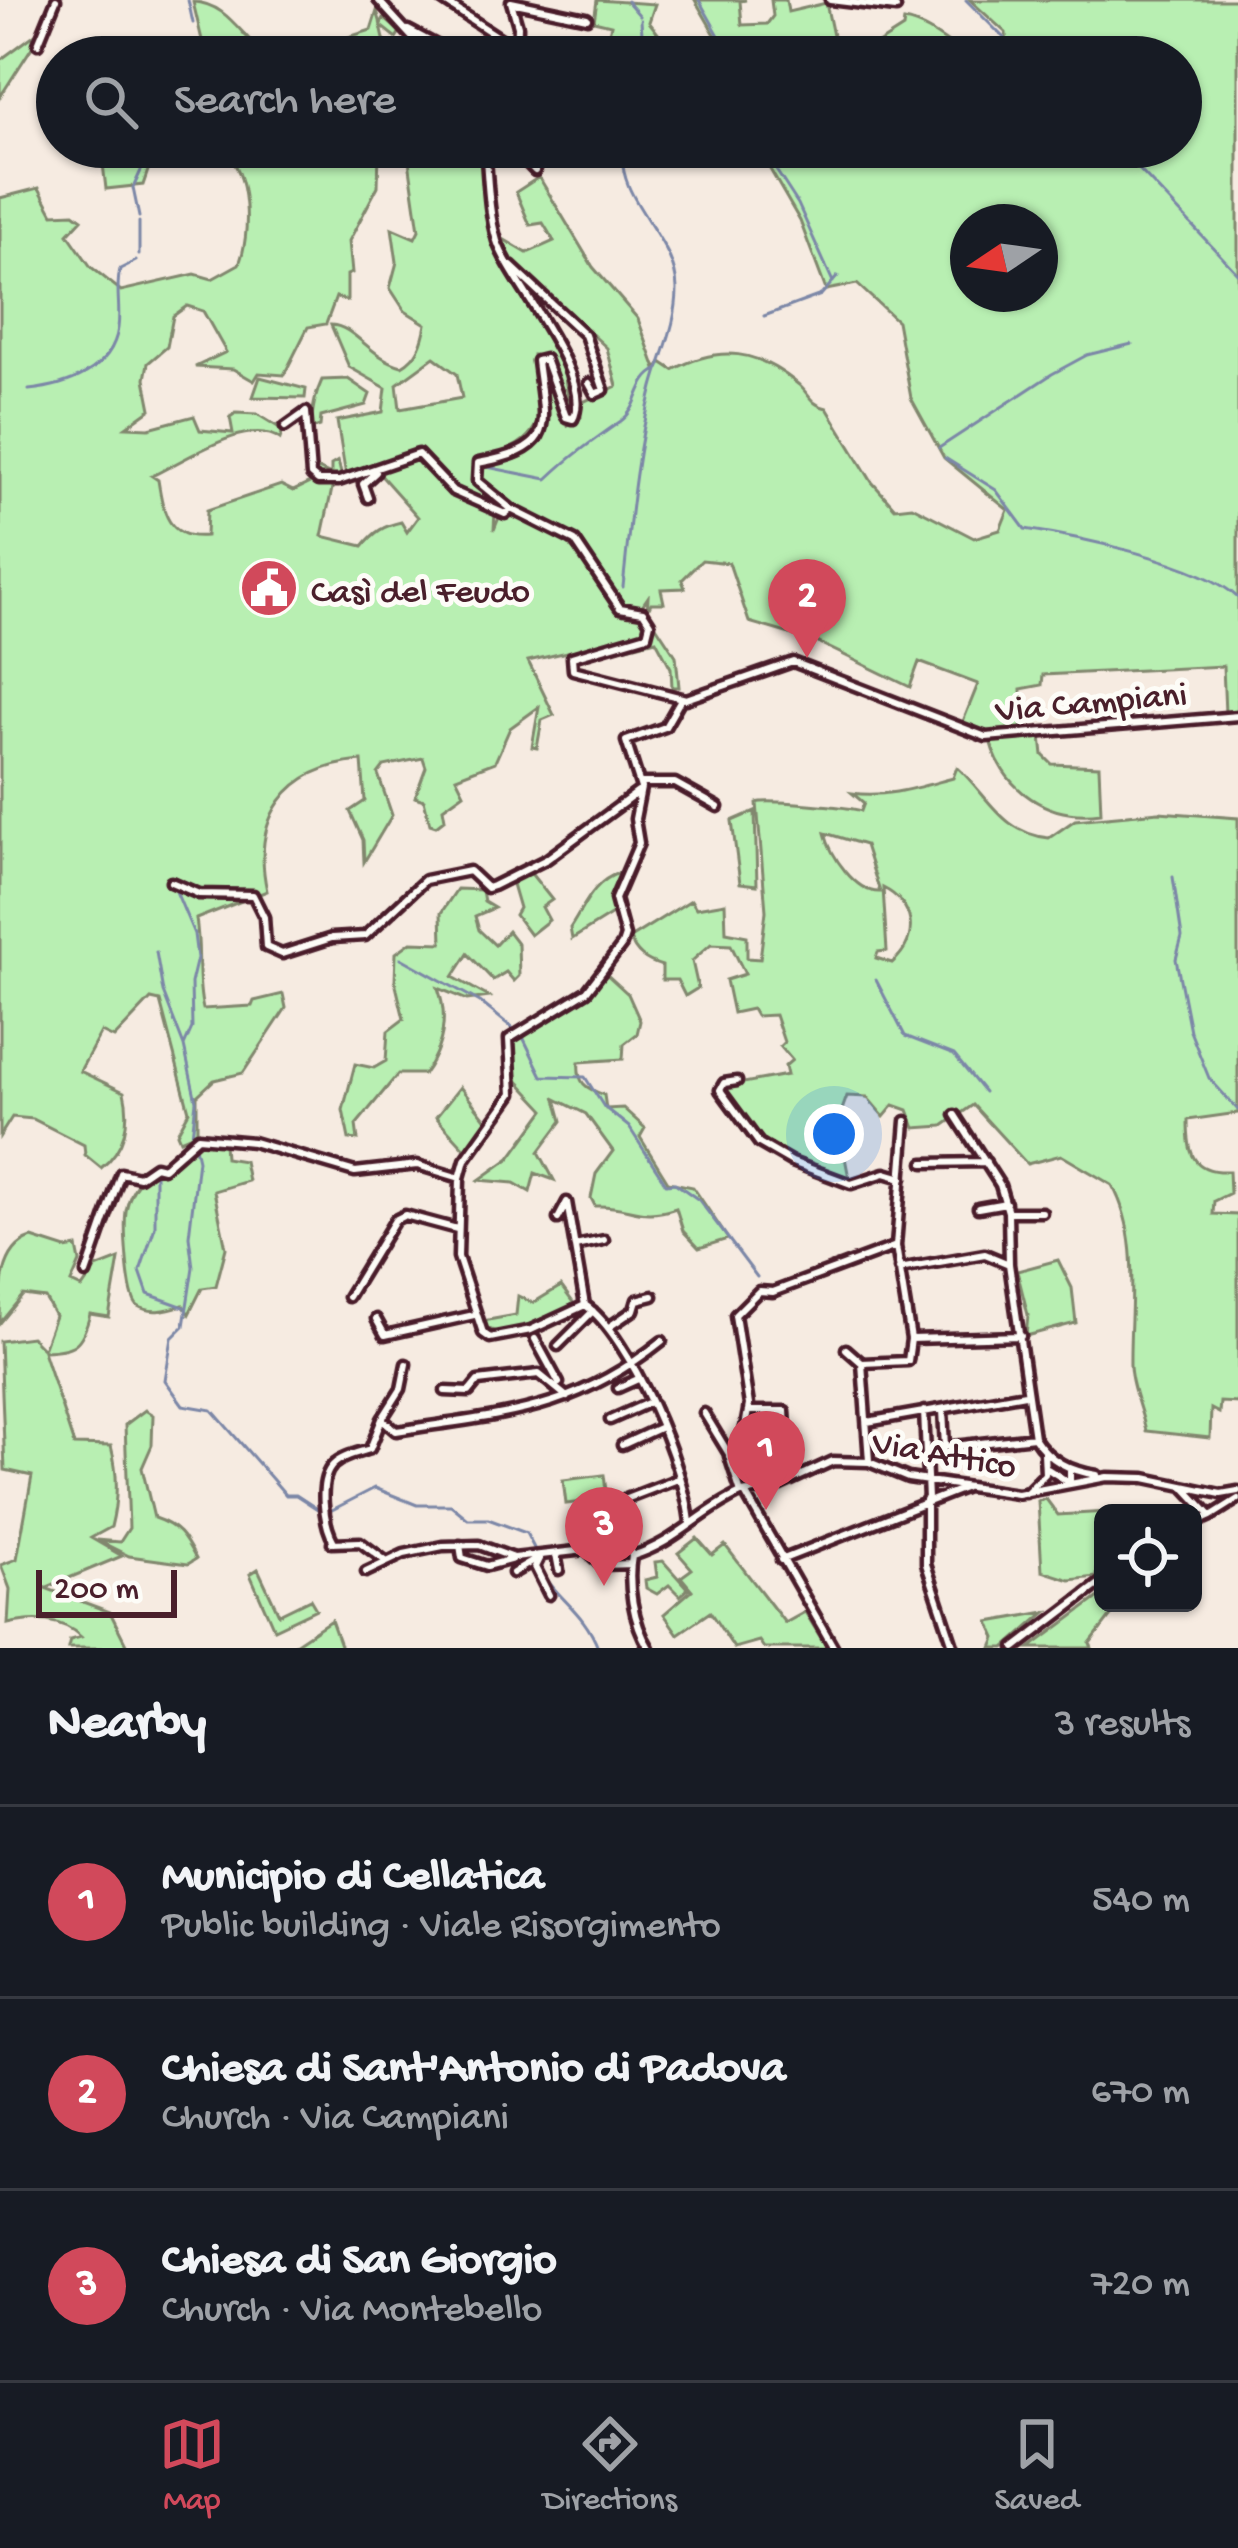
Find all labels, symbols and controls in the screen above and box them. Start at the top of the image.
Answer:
search box [36,36,1202,168]
icon: search [78,69,144,135]
text: Search here [174,76,396,129]
north arrow [950,204,1058,312]
public building icon: Casì del Feudo [238,557,300,619]
pin: 2 [768,559,846,658]
place label: Casì del Feudo [311,573,530,616]
street label: Via Campiani [993,676,1189,735]
your location [804,1104,864,1164]
pin: 1 [727,1411,805,1510]
street label: Via Attico [867,1423,1019,1491]
pin: 3 [565,1487,643,1586]
map controls [1094,1504,1202,1612]
button: locate [1094,1504,1202,1612]
scale bar [36,1564,177,1617]
text: 200 m [54,1572,139,1610]
text: Nearby [48,1696,206,1756]
text: 3 results [1055,1703,1190,1749]
text: Municipio di Cellatica [162,1852,544,1905]
text: 1 [79,1879,95,1925]
text: 540 m [1092,1879,1190,1925]
text: Public building · Viale Risorgimento [162,1905,721,1951]
text: Chiesa di Sant'Antonio di Padova [162,2044,786,2097]
text: 2 [77,2071,97,2117]
text: 670 m [1091,2071,1190,2117]
text: Church · Via Campiani [162,2097,509,2143]
text: Chiesa di San Giorgio [162,2236,557,2289]
text: 3 [77,2263,97,2309]
text: 720 m [1092,2263,1190,2309]
text: Church · Via Montebello [162,2289,542,2335]
tab: Map [159,2411,225,2521]
tab: Directions [543,2411,677,2521]
tab: Saved [995,2411,1079,2521]

